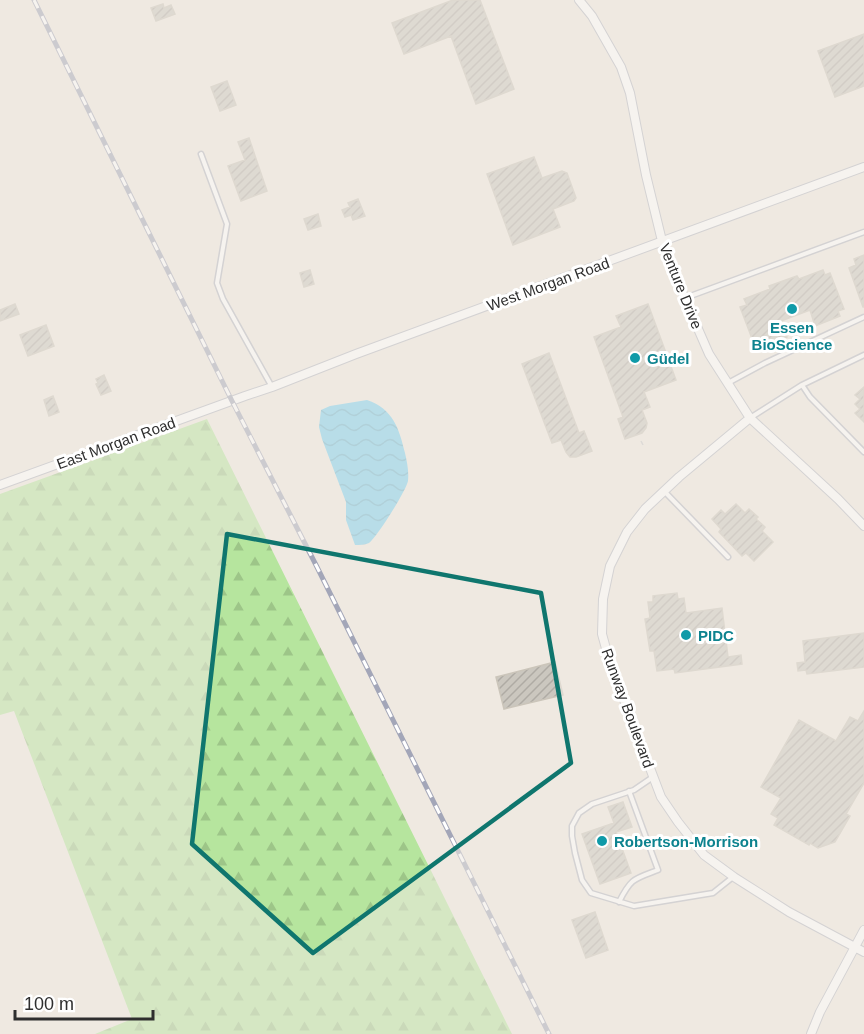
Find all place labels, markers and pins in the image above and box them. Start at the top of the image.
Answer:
marker: Essen BioScience [785,302,799,316]
place label: Essen BioScience [752,319,832,353]
place label: Güdel [647,350,690,367]
marker: Güdel [628,351,642,365]
place label: PIDC [698,627,734,644]
marker: PIDC [679,628,693,642]
place label: Robertson-Morrison [614,833,758,850]
marker: Robertson-Morrison [595,834,609,848]

